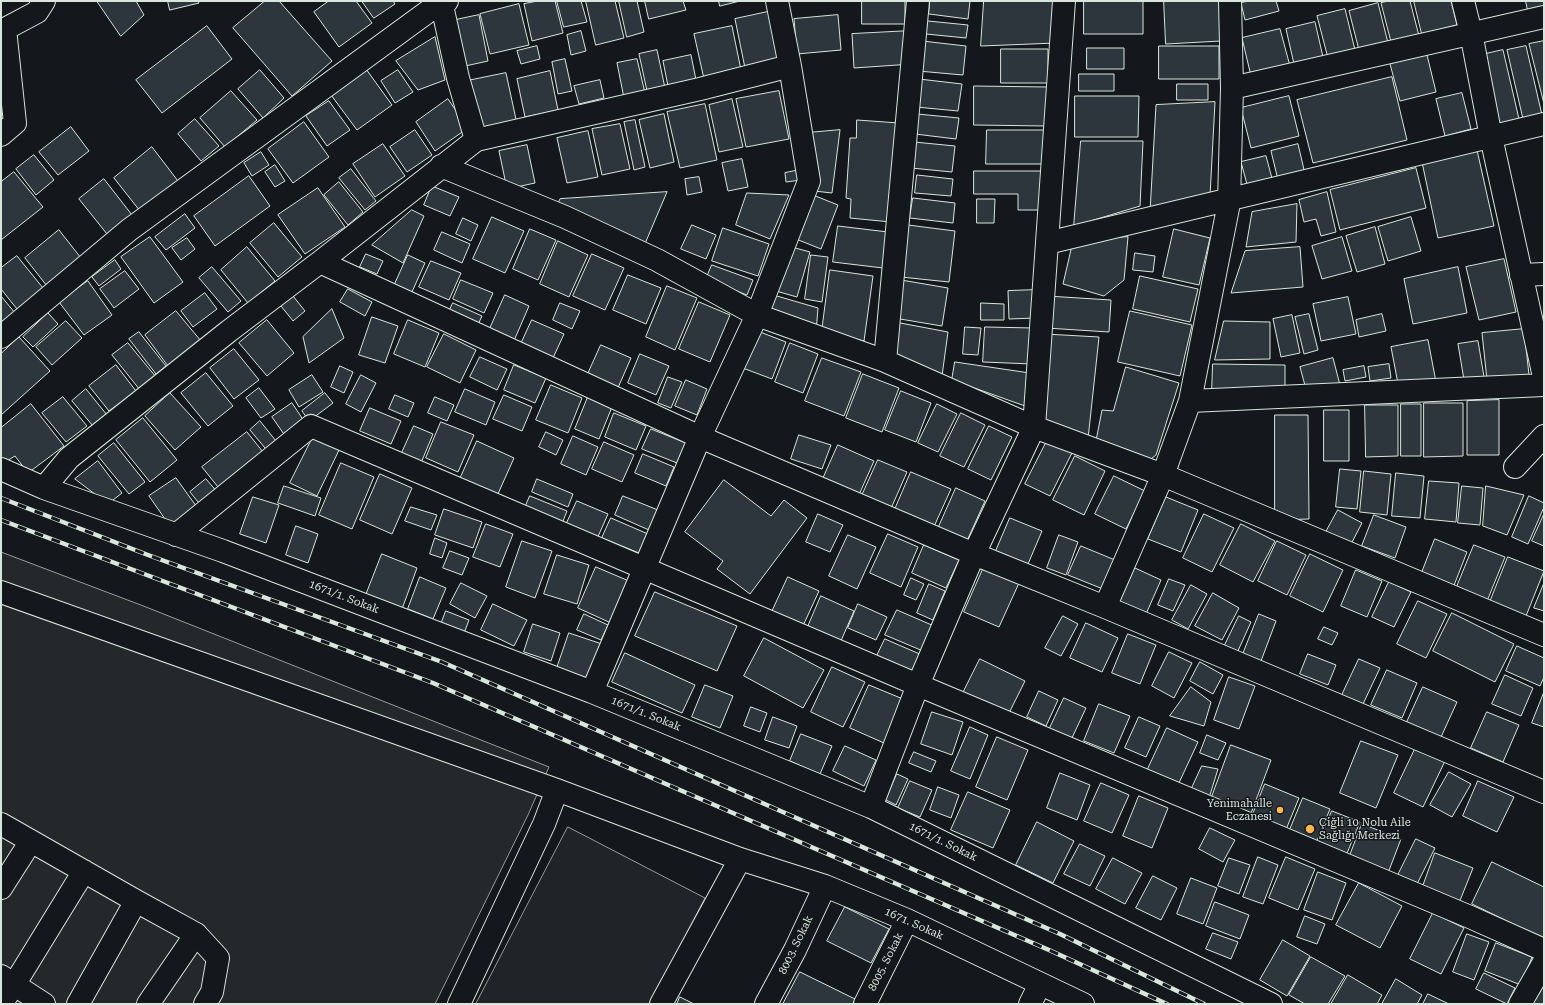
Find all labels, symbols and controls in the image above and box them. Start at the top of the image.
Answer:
street label: 1671/1. Sokak [307,578,381,616]
street label: 1671/1. Sokak [609,694,683,734]
place label: Yenimahalle Eczanesi [1207,797,1272,823]
marker: Yenimahalle Eczanesi [1275,805,1285,815]
place label: Çiğli 10 Nolu Aile Sağlığı Merkezi [1319,816,1411,842]
street label: 1671/1. Sokak [907,820,979,864]
marker: Çiğli 10 Nolu Aile Sağlığı Merkezi [1304,823,1316,835]
street label: 1671. Sokak [882,905,946,943]
street label: 8003. Sokak [776,914,816,976]
street label: 8005. Sokak [866,931,906,993]

